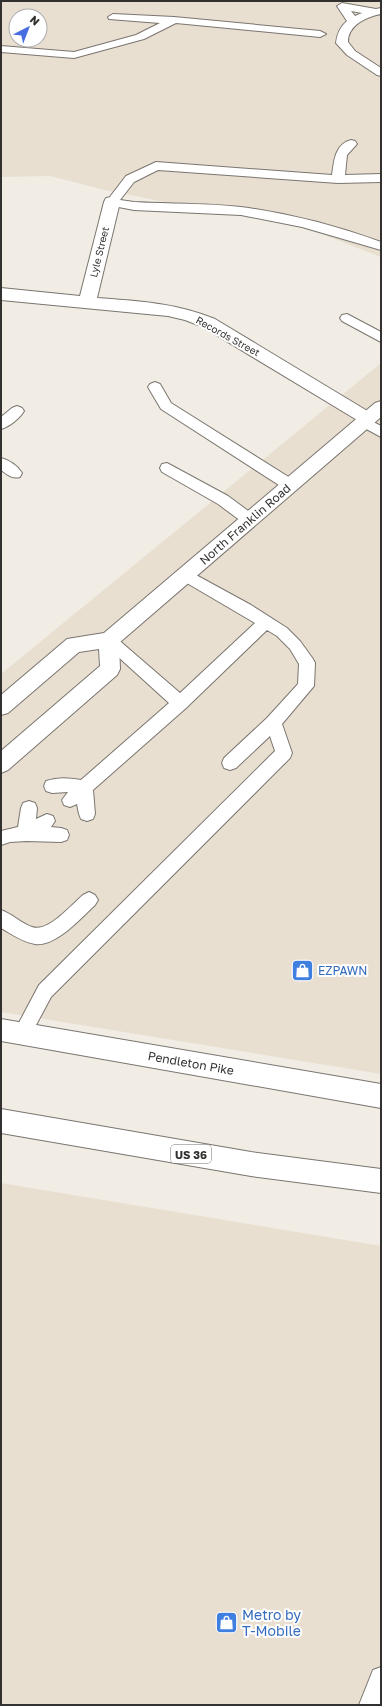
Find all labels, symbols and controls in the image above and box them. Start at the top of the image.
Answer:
north arrow [8,8,48,48]
text: N [28,13,42,28]
street label: Lyle Street [87,226,111,278]
street label: Records Street [194,313,262,359]
street label: North Franklin Road [196,480,294,568]
shop icon: EZPAWN [290,957,316,983]
place label: EZPAWN [318,963,367,978]
street label: Pendleton Pike [147,1048,235,1078]
road number: US 36 [171,1145,211,1163]
place label: Metro by T-Mobile [242,1606,301,1639]
shop icon: Metro by T-Mobile [214,1609,240,1635]

